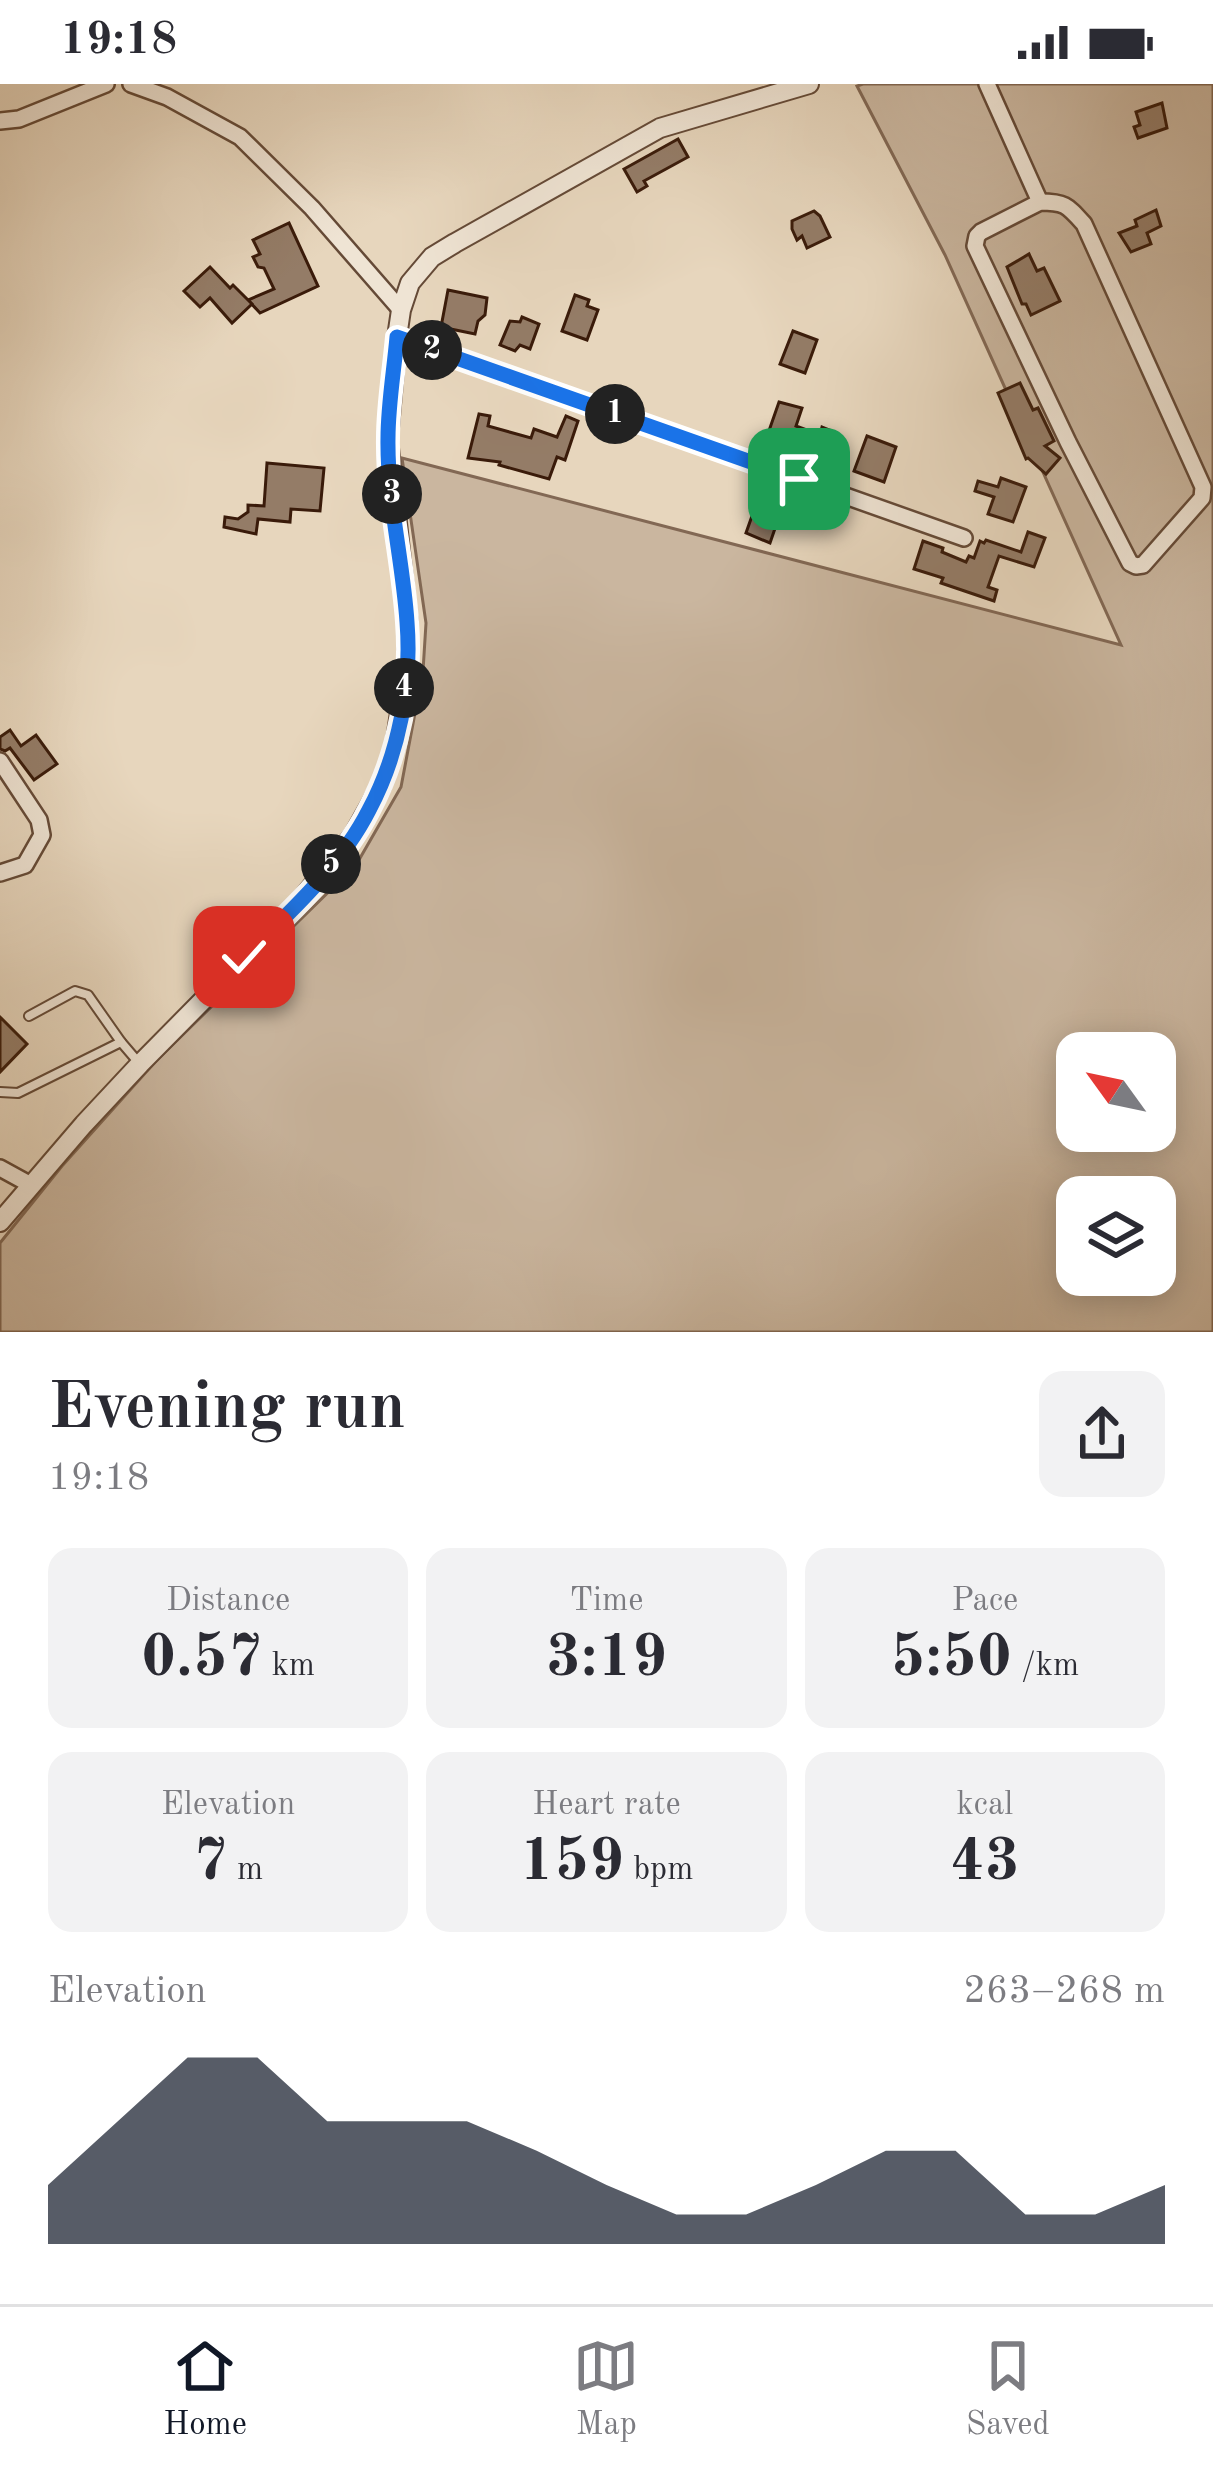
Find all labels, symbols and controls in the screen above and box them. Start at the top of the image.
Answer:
text: 19:18 [60,19,177,64]
pin: 2 [402,320,462,380]
text: 2 [422,333,442,366]
pin: 1 [585,384,645,444]
text: 1 [605,397,625,430]
pin [748,428,850,530]
icon: arrive [766,446,832,512]
pin: 3 [362,464,422,524]
text: 3 [382,477,402,510]
pin: 4 [374,658,434,718]
text: 4 [394,671,414,704]
pin: 5 [301,834,361,894]
text: 5 [321,847,341,880]
pin [193,906,295,1008]
icon: check [211,924,277,990]
north arrow [1056,1032,1176,1152]
map controls [1056,1032,1176,1296]
button: layers [1056,1176,1176,1296]
button: share [1039,1371,1165,1497]
text: Evening run [48,1377,406,1443]
text: 19:18 [48,1459,149,1498]
text: Distance [166,1585,290,1618]
text: Time [570,1585,643,1618]
text: Pace [951,1585,1018,1618]
text: 0.57 [141,1629,262,1689]
text: 3:19 [546,1629,667,1689]
text: 5:50 [891,1629,1012,1689]
text: km [262,1650,315,1683]
text: /km [1012,1650,1079,1683]
text: Elevation [161,1789,295,1822]
text: Heart rate [532,1789,681,1822]
text: kcal [956,1789,1013,1822]
text: 7 [193,1833,228,1893]
text: 159 [520,1833,624,1893]
text: 43 [950,1833,1020,1893]
text: m [228,1854,263,1887]
text: bpm [624,1854,693,1887]
text: Elevation [48,1972,207,2011]
text: 263–268 m [963,1972,1165,2011]
tab: Home [163,2333,247,2446]
tab: Map [573,2333,639,2446]
tab: Saved [966,2333,1050,2446]

